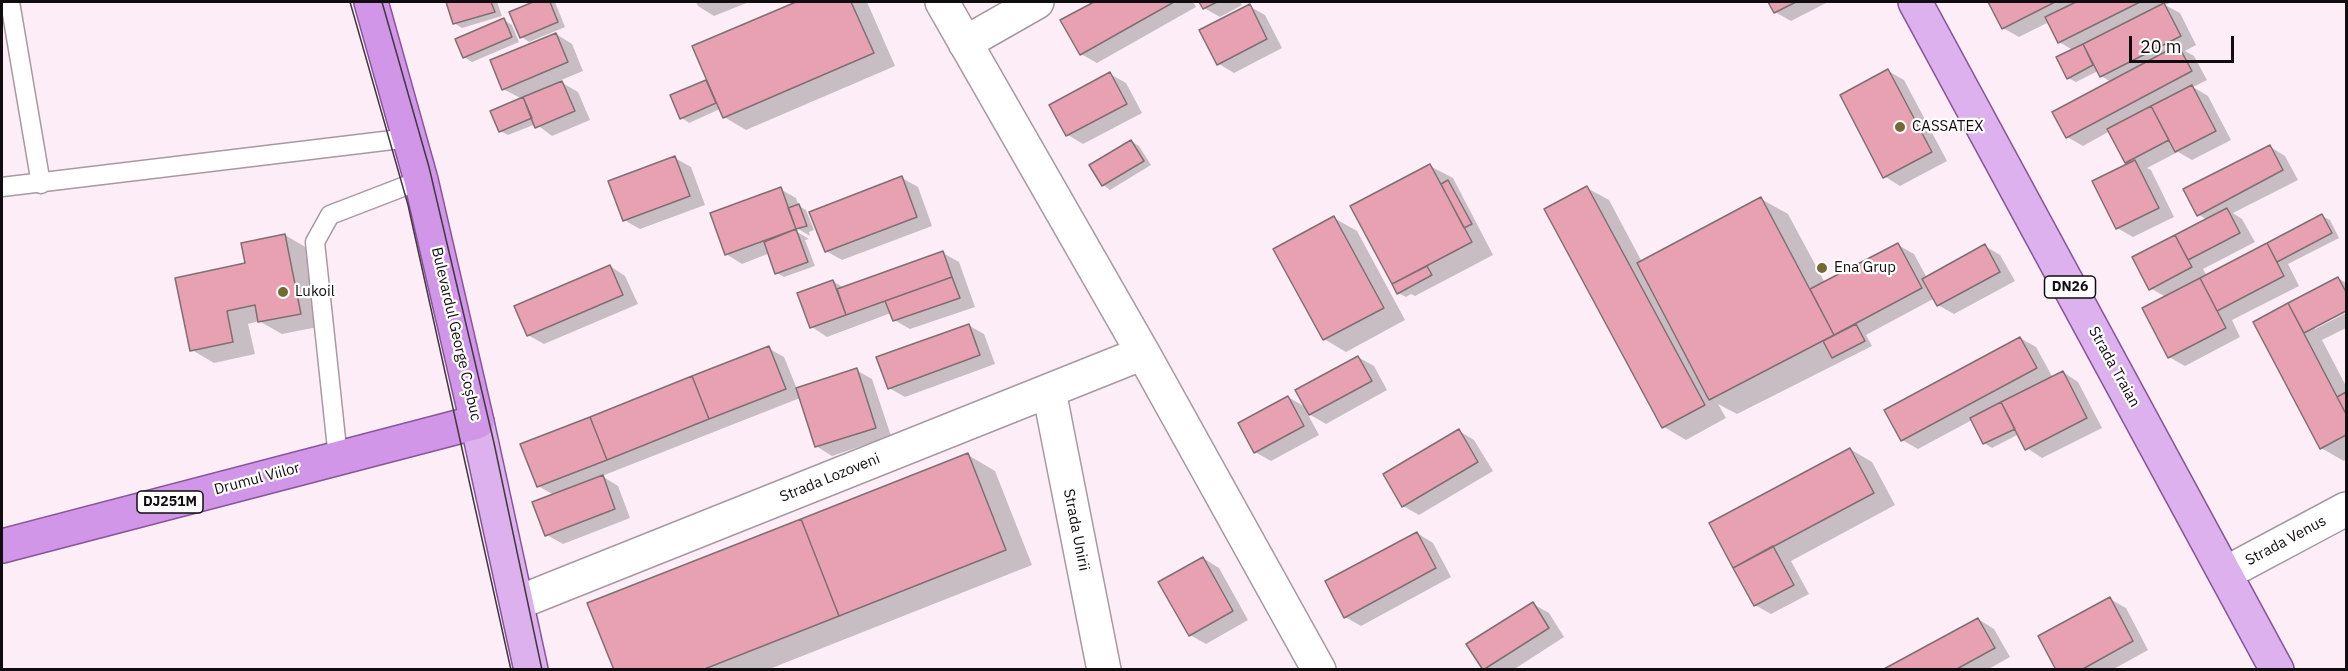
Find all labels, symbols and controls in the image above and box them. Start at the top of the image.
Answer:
scale bar [2132,24,2237,62]
text: 20 m [2140,35,2182,58]
place label: CASSATEX [1912,118,1983,136]
marker: CASSATEX [1893,120,1907,134]
street label: Bulevardul George Coșbuc [427,245,485,423]
place label: Ena Grup [1834,259,1896,277]
marker: Ena Grup [1815,261,1829,275]
road number: DN26 [2044,276,2096,298]
place label: Lukoil [295,283,335,301]
marker: Lukoil [276,285,290,299]
street label: Strada Traian [2084,324,2144,410]
street label: Strada Lozoveni [777,450,883,506]
street label: Drumul Viilor [212,459,302,499]
street label: Strada Unirii [1059,487,1093,573]
road number: DJ251M [137,491,203,513]
street label: Strada Venus [2243,512,2329,570]

